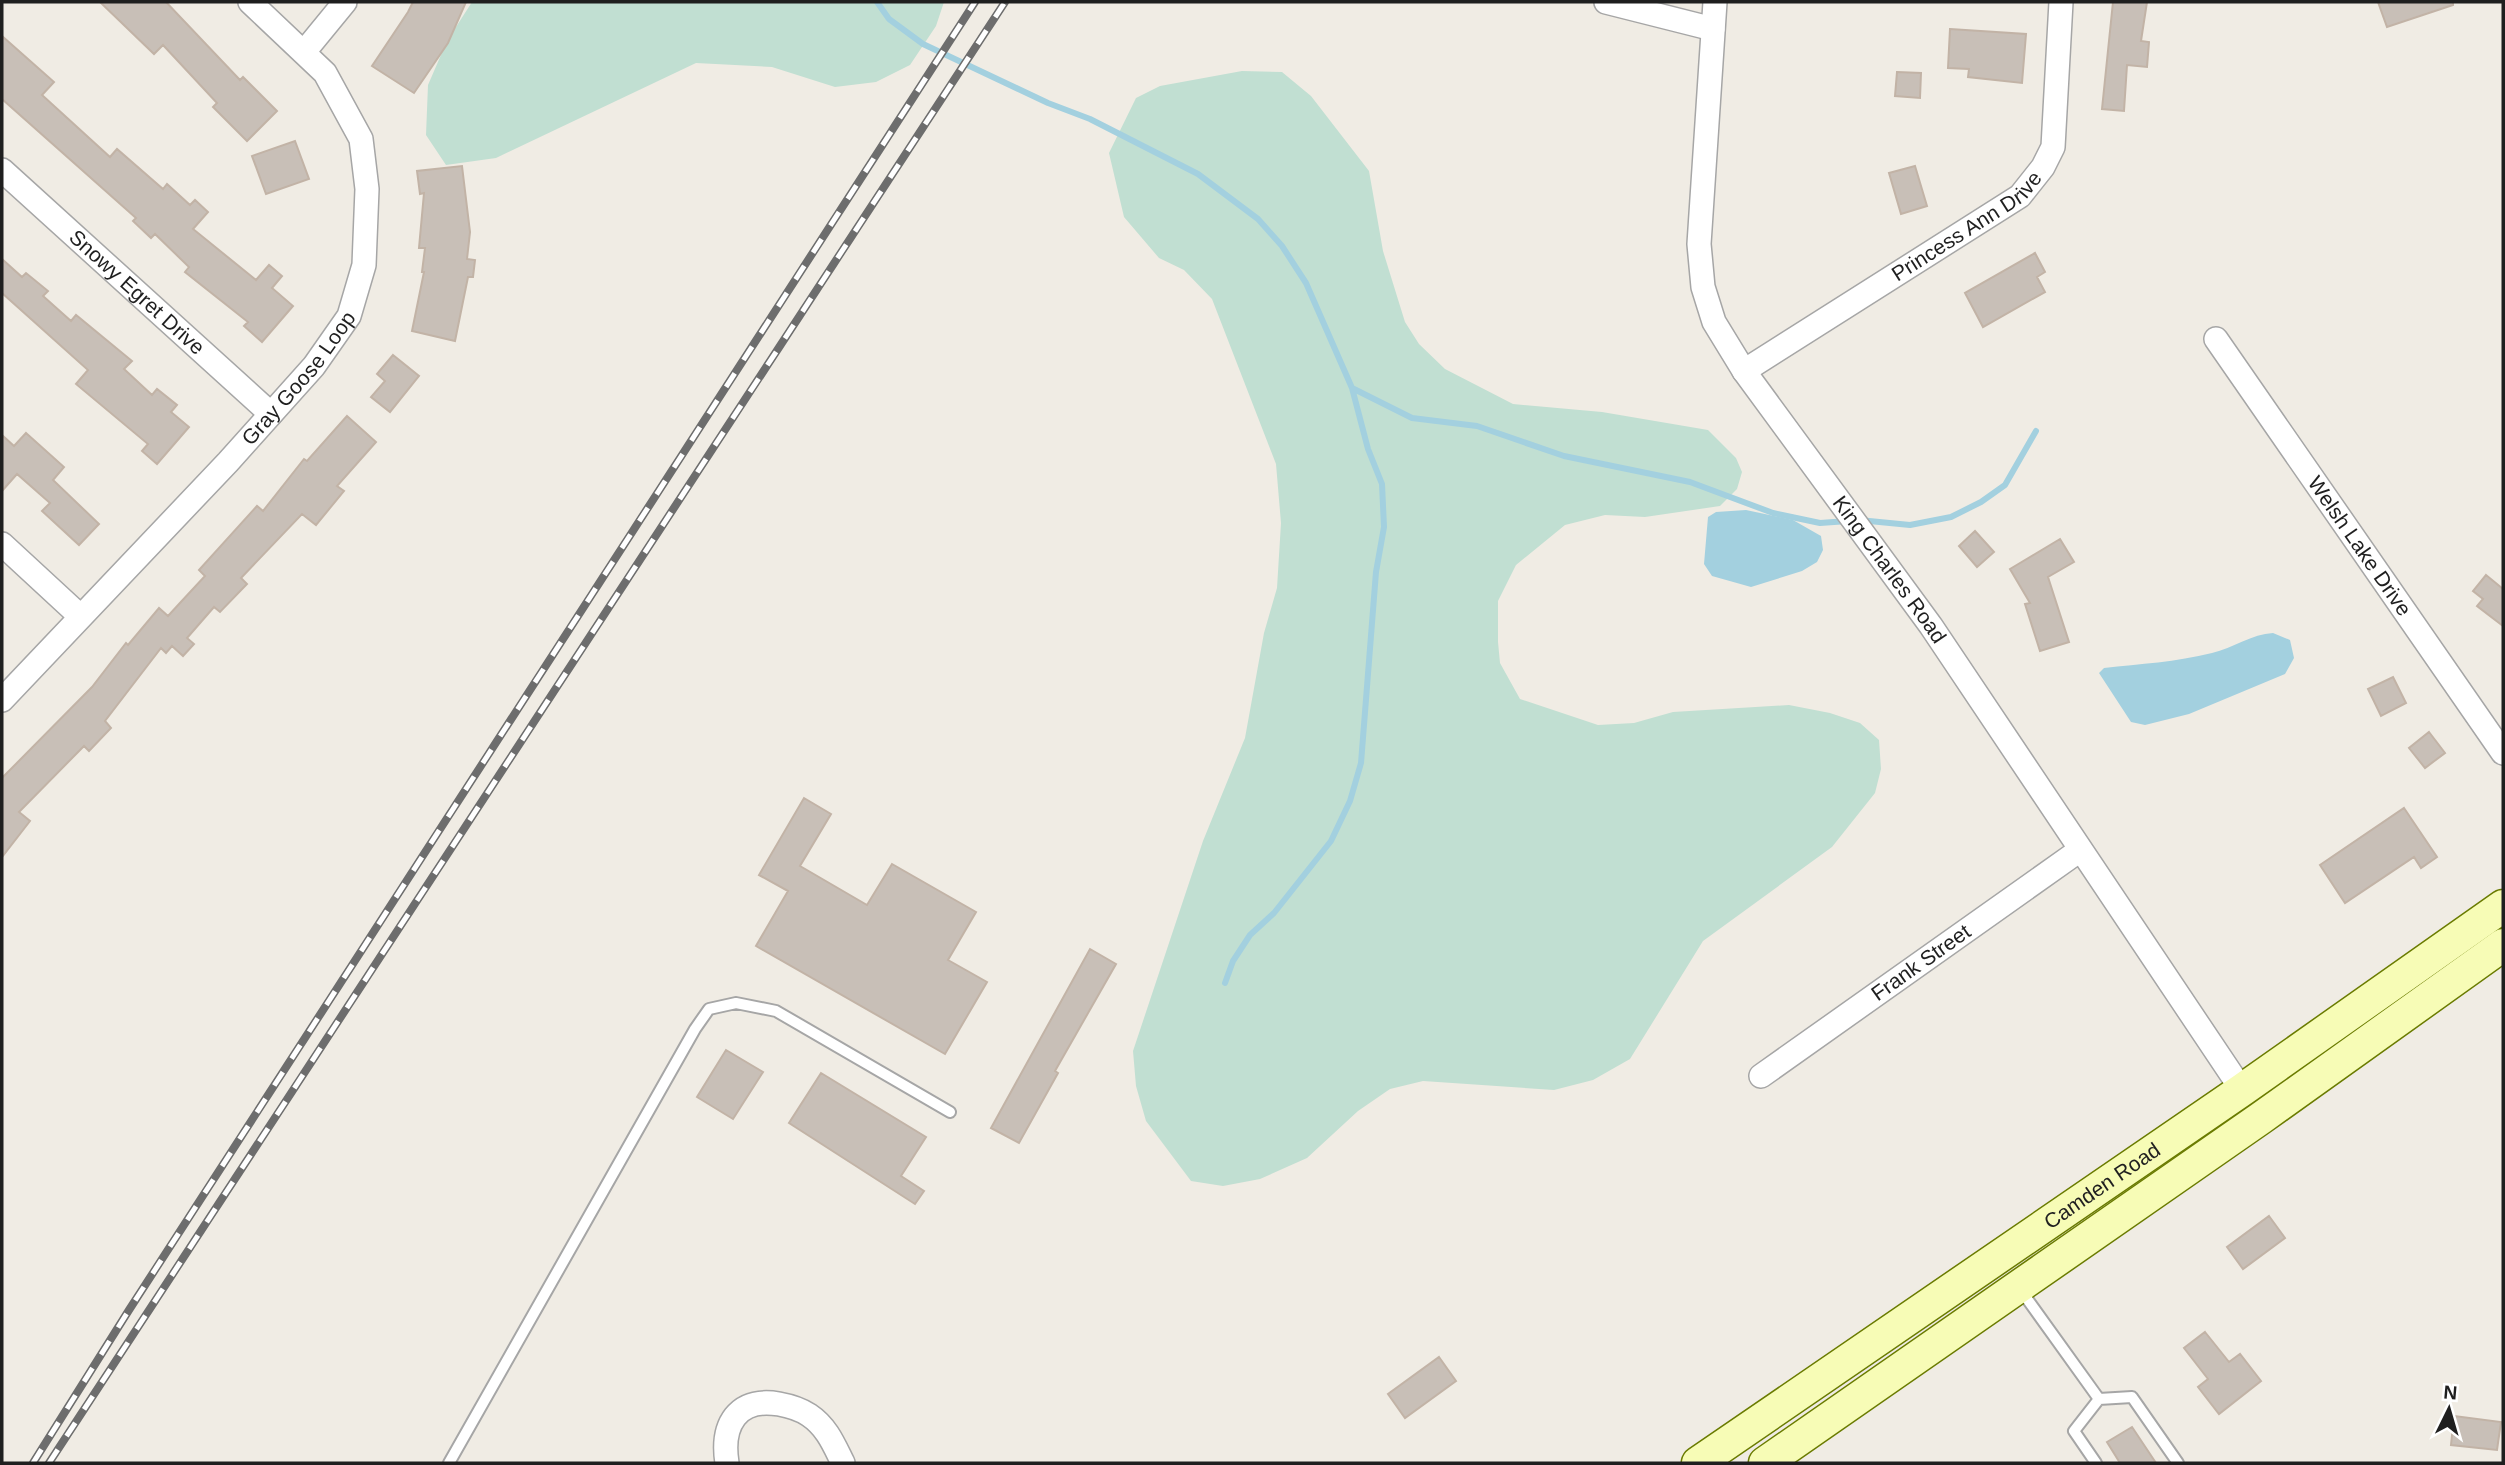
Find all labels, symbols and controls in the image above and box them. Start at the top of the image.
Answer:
street label: Princess Ann Drive [1887,167,2046,285]
street label: Snowy Egret Drive [65,225,209,359]
street label: Gray Goose Loop [237,307,360,449]
street label: Welsh Lake Drive [2304,472,2416,620]
street label: King Charles Road [1829,491,1951,647]
street label: Frank Street [1867,919,1975,1005]
street label: Camden Road [2039,1138,2164,1233]
north arrow [2414,1374,2484,1444]
text: N [2443,1382,2458,1404]

